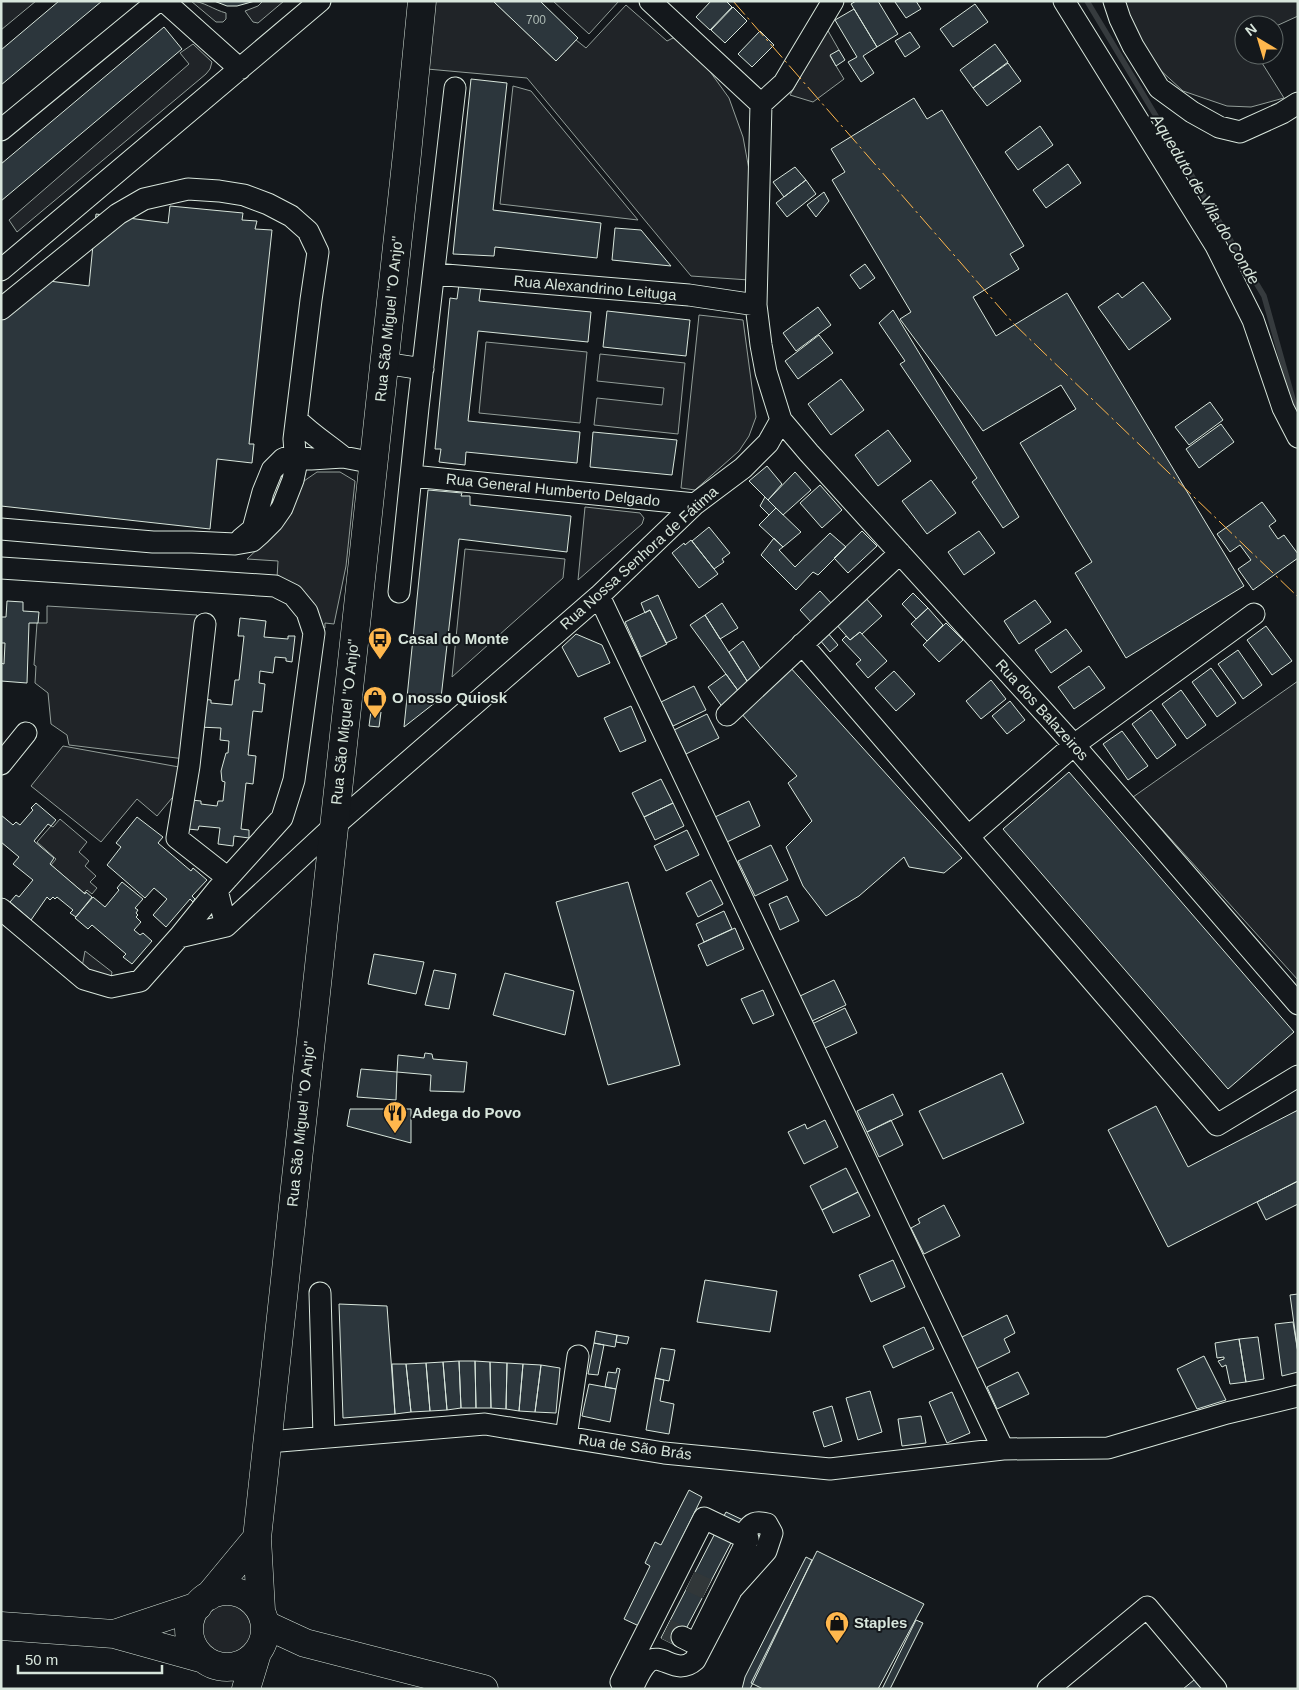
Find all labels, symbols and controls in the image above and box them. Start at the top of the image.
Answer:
house number: 700 [526,13,546,27]
north arrow [1234,15,1284,65]
text: N [1242,20,1260,39]
water label: Aqueduto de Vila do Conde [1147,110,1263,287]
street label: Rua São Miguel "O Anjo" [371,235,406,403]
street label: Rua Alexandrino Leituga [513,272,678,303]
street label: Rua General Humberto Delgado [445,470,661,509]
street label: Rua Nossa Senhora de Fátima [556,482,721,633]
bus stop icon: Casal do Monte [367,626,393,660]
place label: Casal do Monte [398,630,509,647]
street label: Rua São Miguel "O Anjo" [327,638,362,806]
street label: Rua dos Balazeiros [993,656,1092,764]
shop icon: O nosso Quiosk [362,685,388,719]
place label: O nosso Quiosk [392,689,508,706]
street label: Rua São Miguel "O Anjo" [283,1040,318,1208]
restaurant icon: Adega do Povo [382,1100,408,1134]
place label: Adega do Povo [412,1104,521,1121]
street label: Rua de São Brás [577,1430,693,1463]
shop icon: Staples [824,1610,850,1644]
place label: Staples [854,1614,907,1631]
scale bar [18,1642,161,1674]
text: 50 m [25,1651,58,1668]

